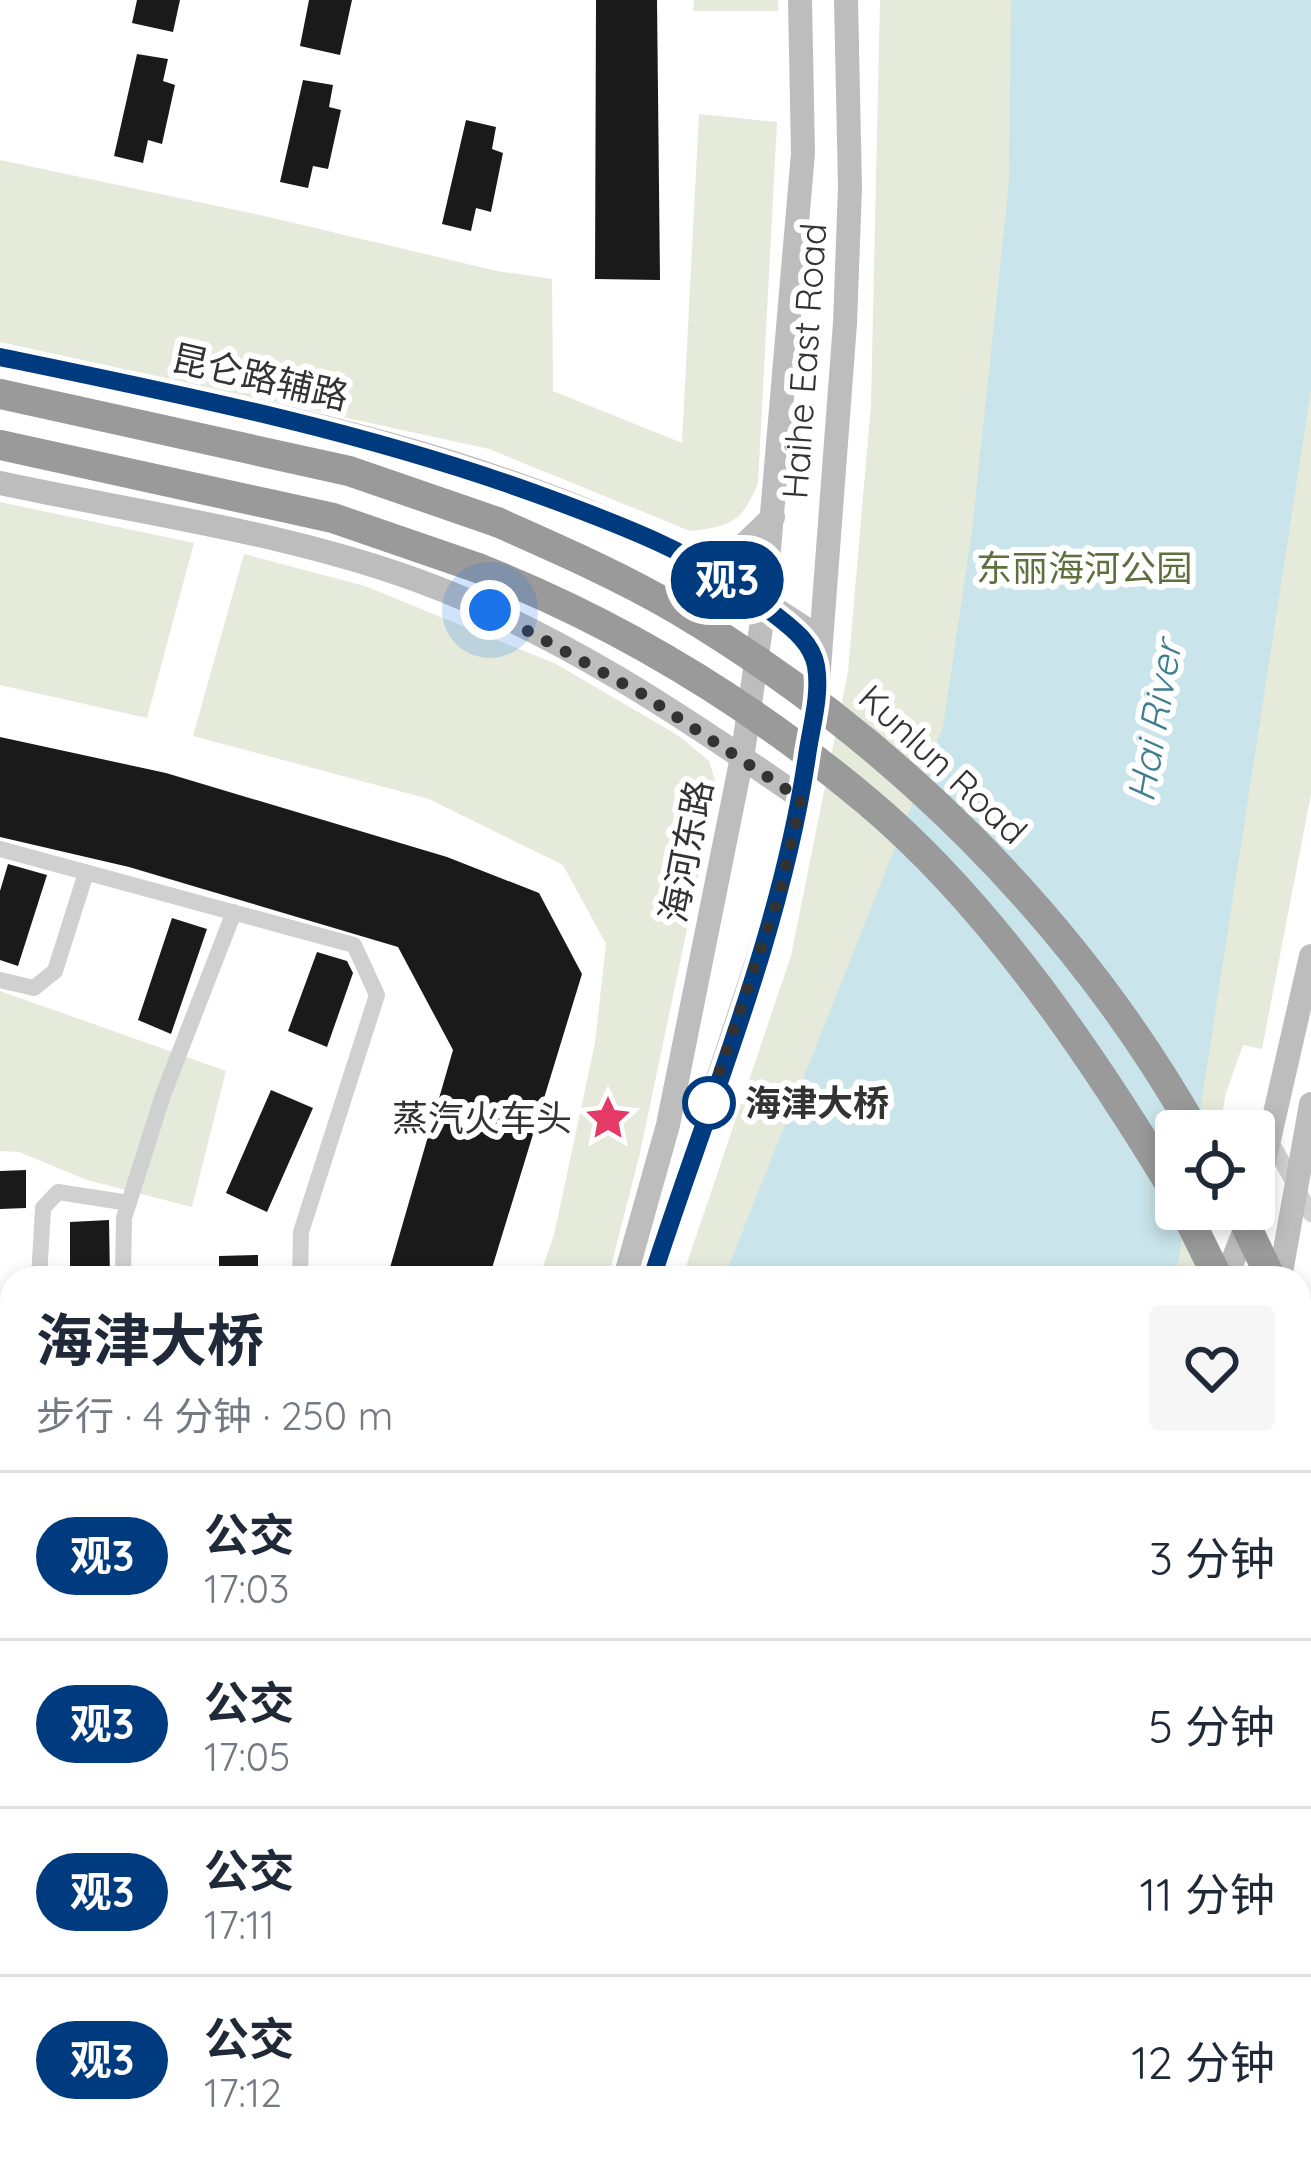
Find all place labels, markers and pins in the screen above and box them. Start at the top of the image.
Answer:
marker: 海津大桥 [684,1078,734,1128]
place label: 海津大桥 [745,1080,889,1125]
place icon: 蒸汽火车头 [583,1093,633,1143]
place label: 蒸汽火车头 [392,1095,572,1140]

